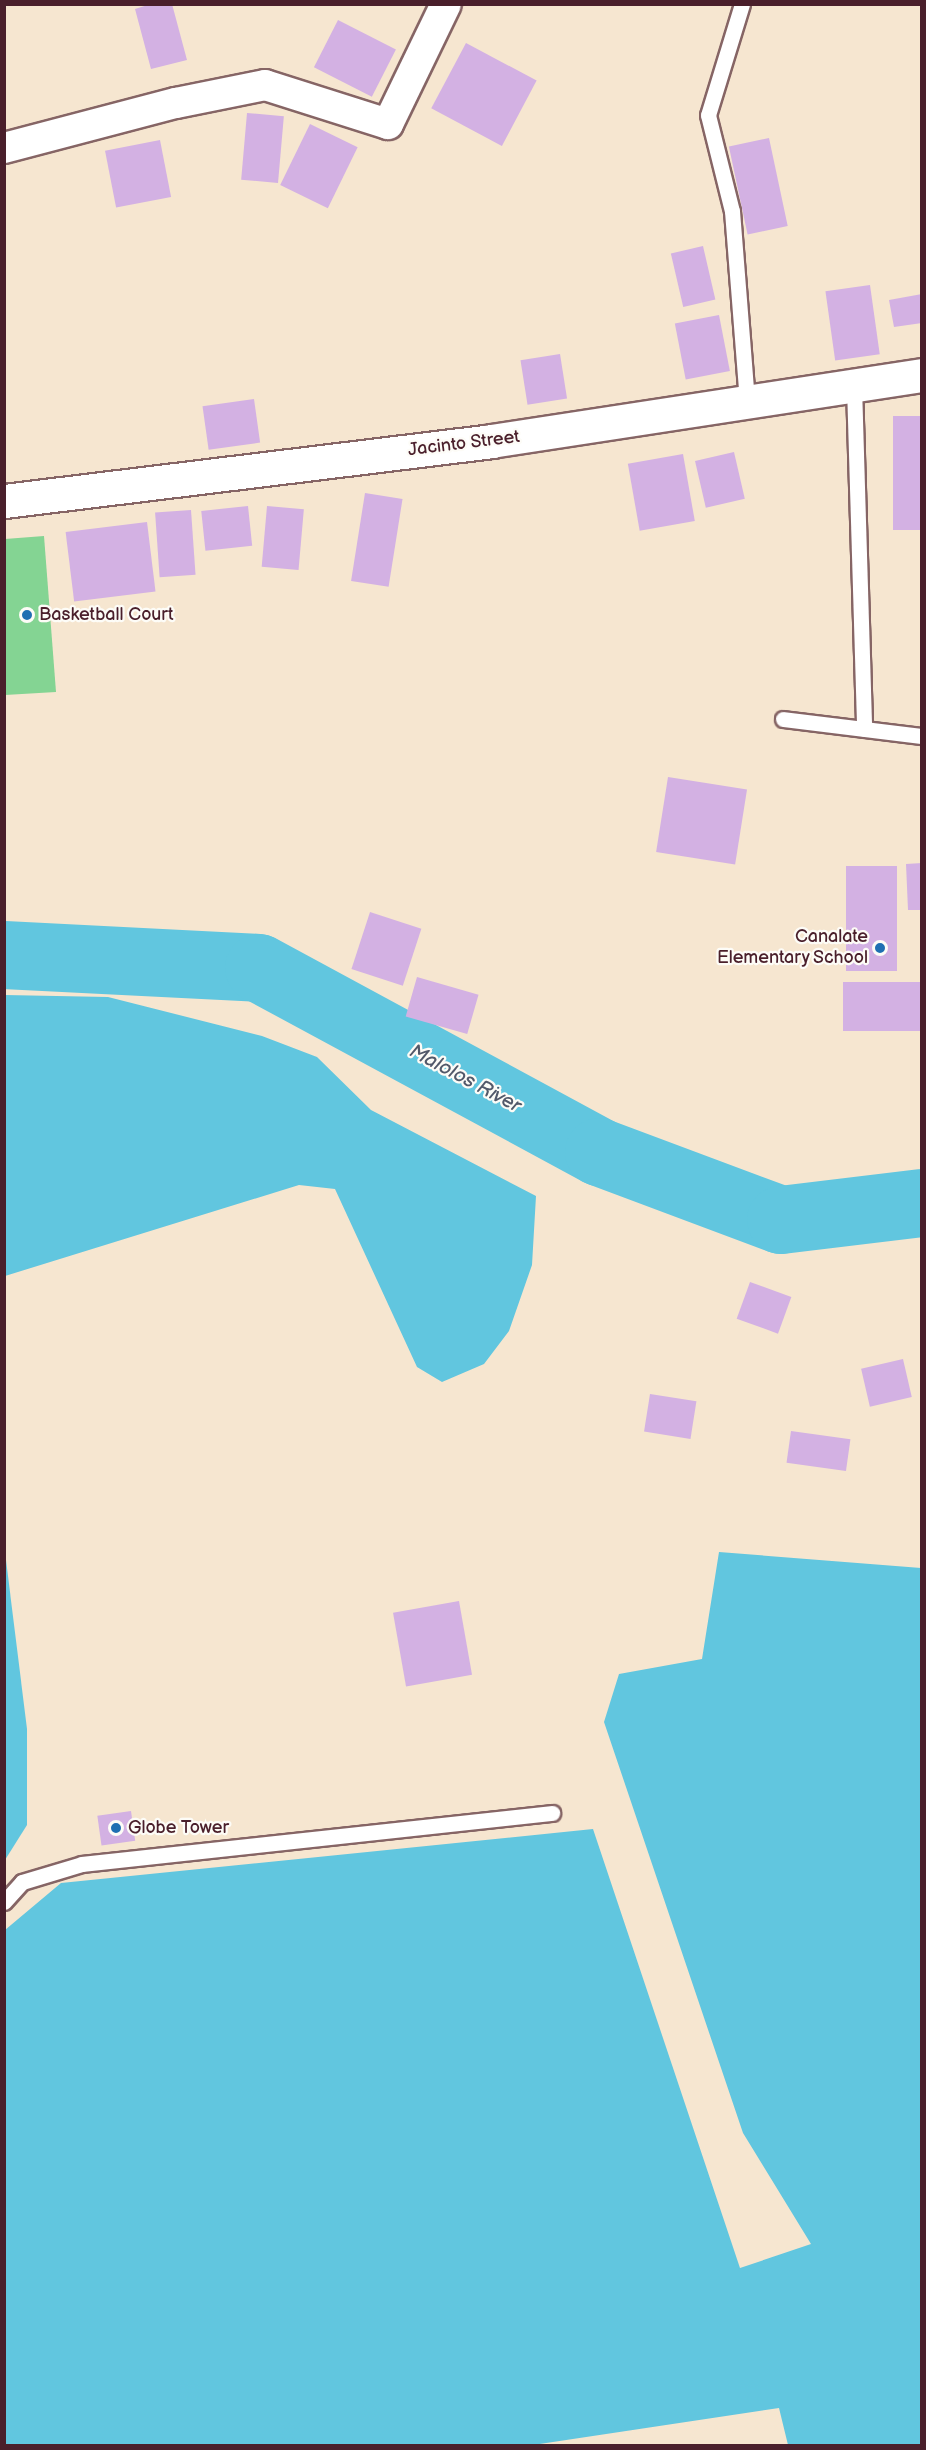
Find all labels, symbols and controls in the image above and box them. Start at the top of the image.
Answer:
street label: Jacinto Street [407,426,521,462]
place label: Basketball Court [39,604,173,626]
marker: Basketball Court [20,608,34,622]
place label: Canalate Elementary School [715,927,868,970]
marker: Canalate Elementary School [873,941,887,955]
water label: Malolos River [405,1040,525,1118]
place label: Globe Tower [128,1817,229,1839]
marker: Globe Tower [109,1821,123,1835]

